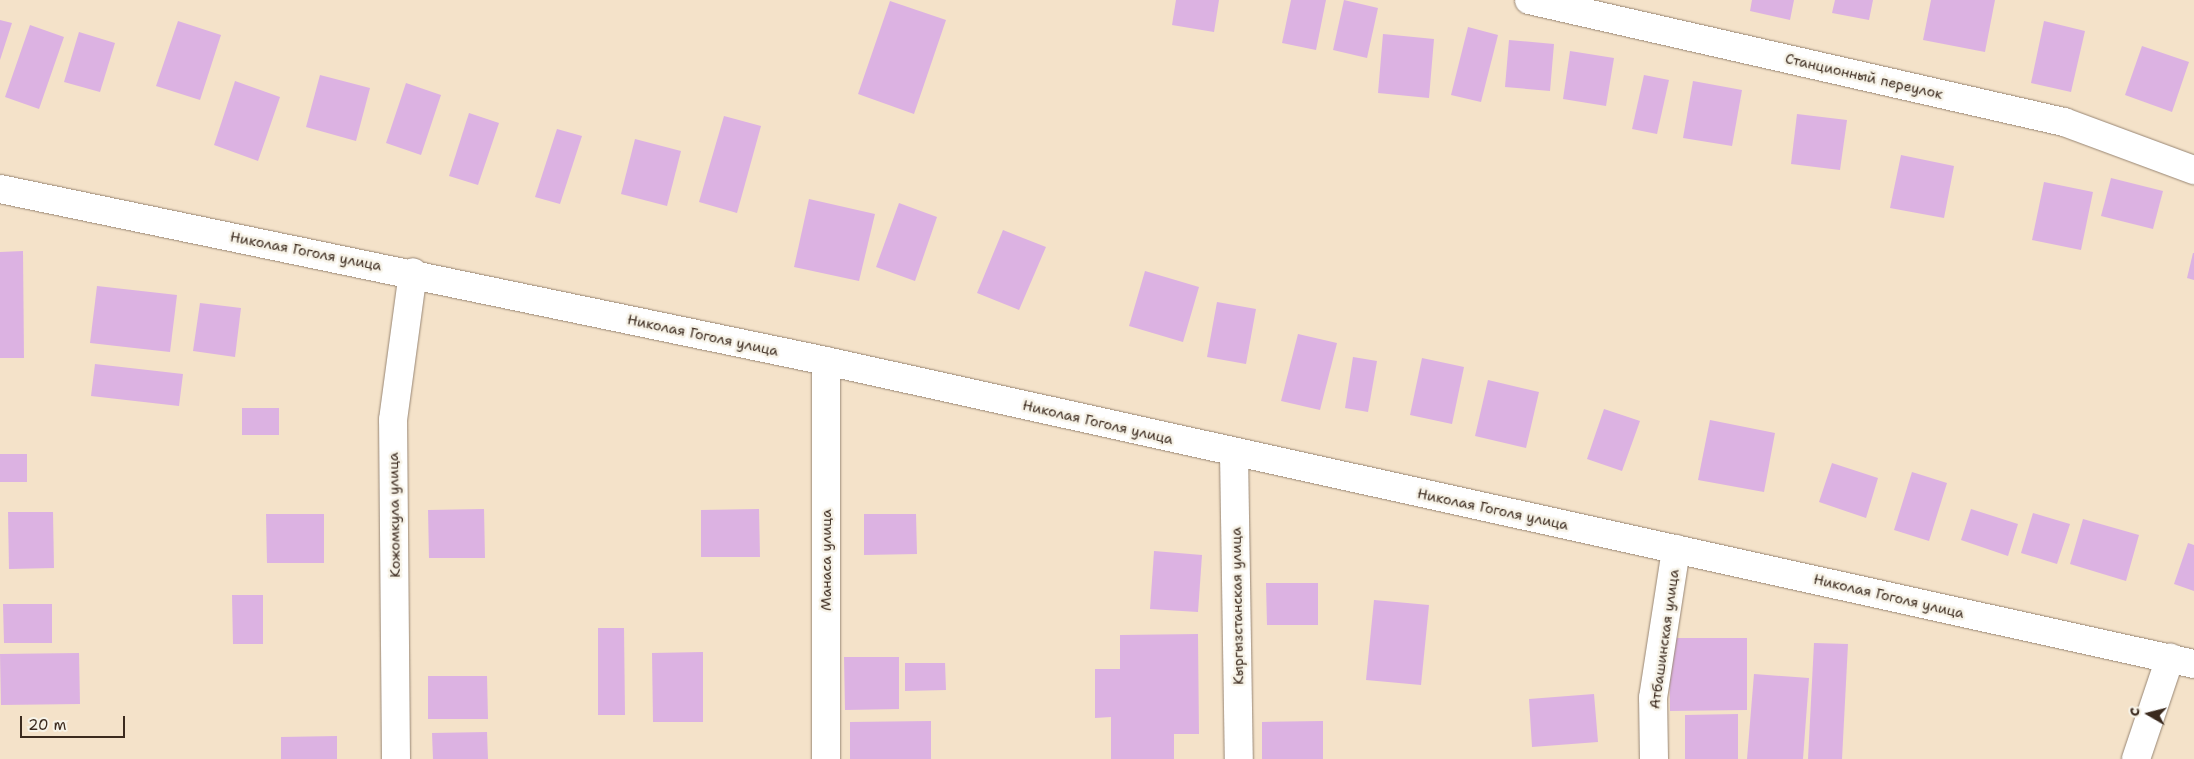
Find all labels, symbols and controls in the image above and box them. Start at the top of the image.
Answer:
street label: Станционный переулок [1784,50,1944,102]
street label: Николая Гоголя улица [229,228,383,274]
street label: Николая Гоголя улица [626,311,780,359]
street label: Николая Гоголя улица [1021,396,1175,448]
street label: Кожомкула улица [385,452,403,578]
street label: Николая Гоголя улица [1416,485,1570,533]
street label: Манаса улица [818,509,834,611]
street label: Кыргызстанская улица [1227,527,1247,685]
street label: Атбашинская улица [1646,568,1682,710]
street label: Николая Гоголя улица [1812,570,1966,622]
north arrow [2124,689,2174,739]
scale bar [22,706,128,738]
text: С [2125,706,2144,717]
text: 20 m [28,715,67,735]

